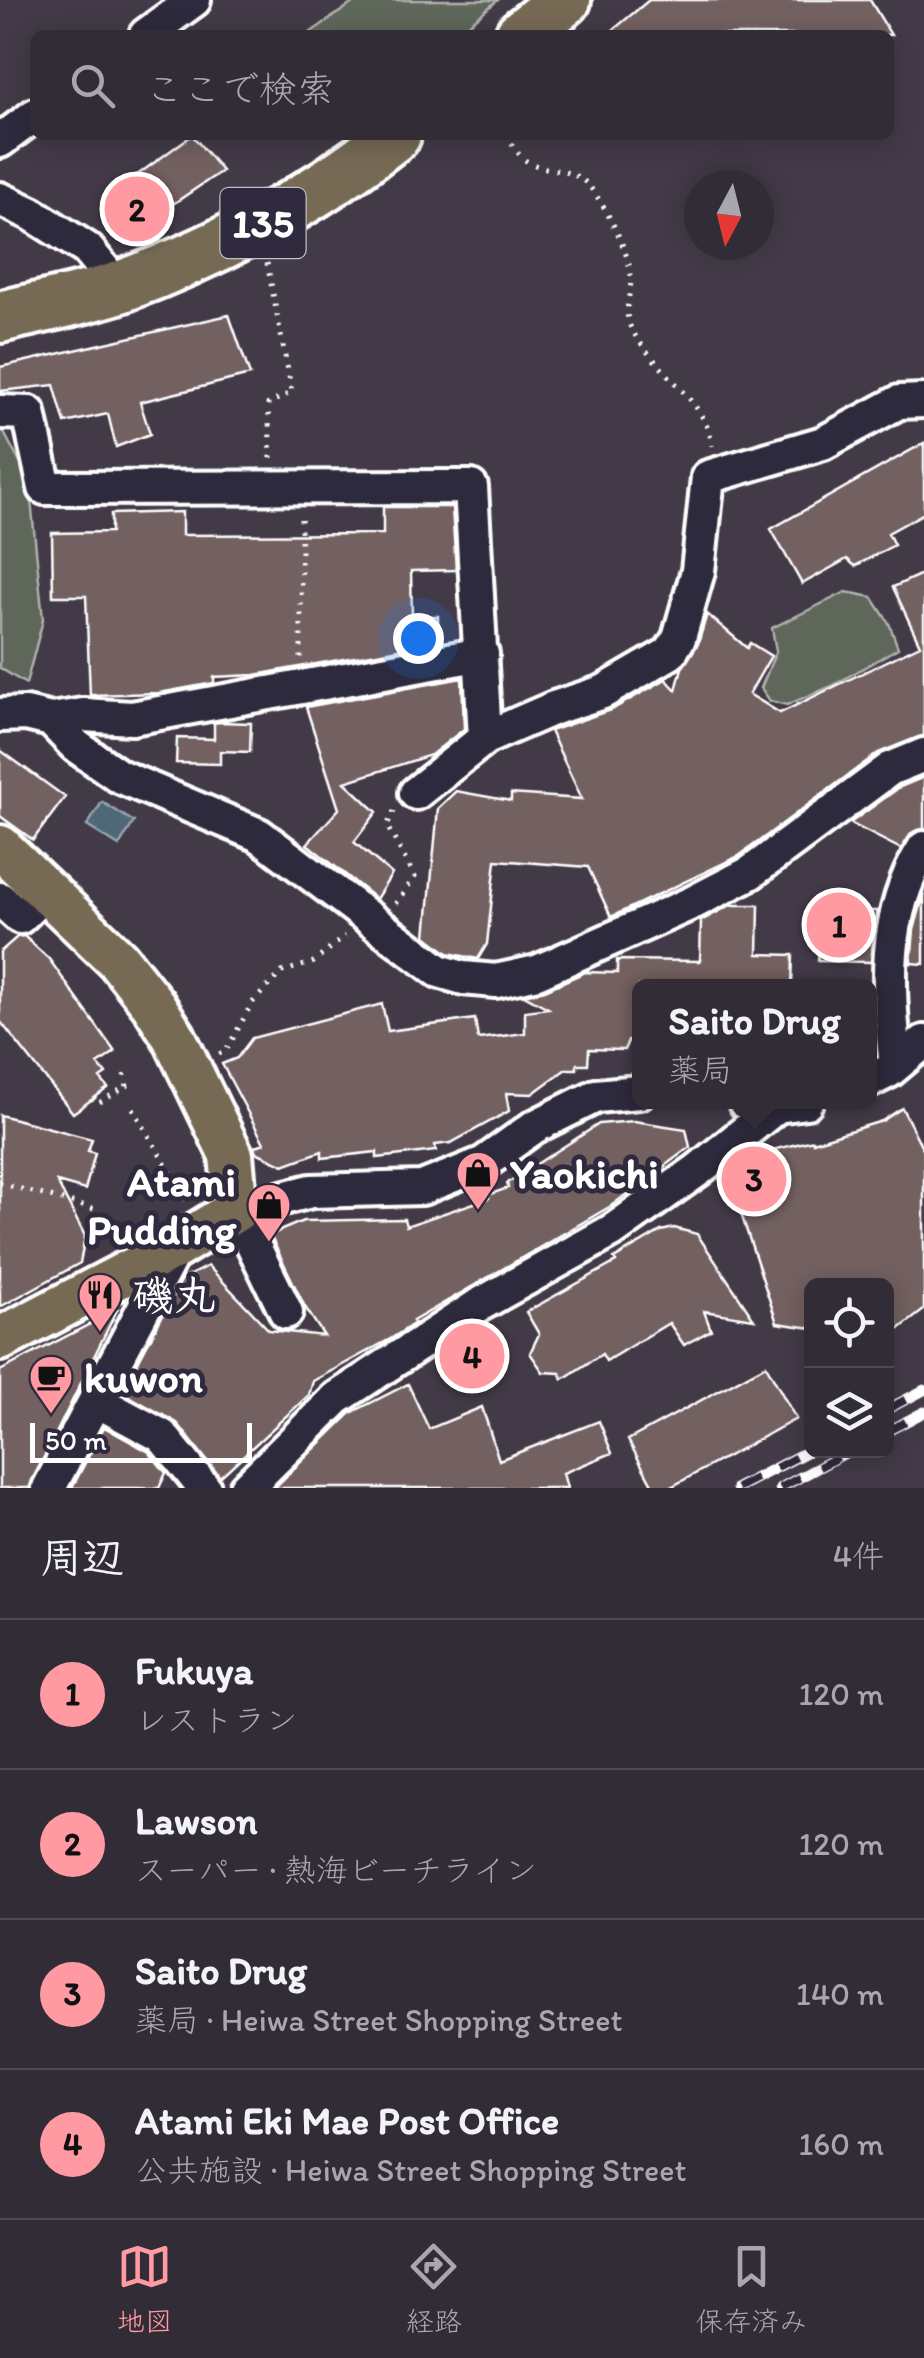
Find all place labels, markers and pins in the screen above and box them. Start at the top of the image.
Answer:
pin: 2 [104,172,170,246]
pin: 1 [806,888,872,962]
pin: 3 [722,1142,786,1216]
place label: Yaokichi [510,1148,659,1199]
shop icon: Yaokichi [455,1150,501,1211]
place label: Atami Pudding [87,1156,236,1255]
shop icon: Atami Pudding [246,1182,292,1243]
place label: 磯丸 [132,1270,216,1321]
restaurant icon: 磯丸 [77,1272,123,1333]
pin: 4 [440,1318,504,1394]
place label: kuwon [84,1352,203,1403]
cafe icon: kuwon [28,1354,74,1415]

